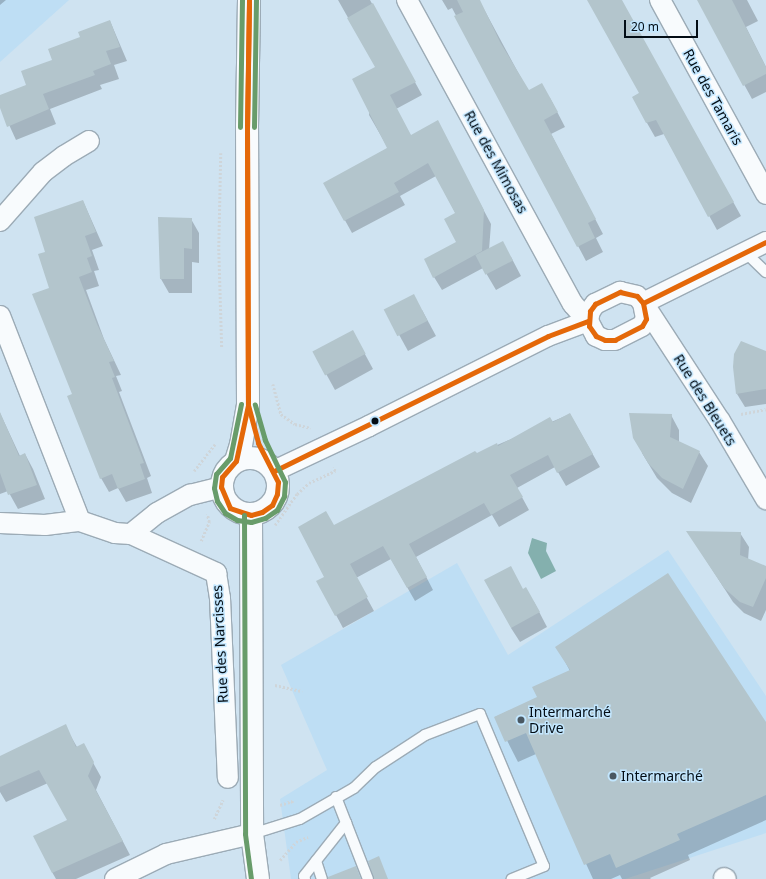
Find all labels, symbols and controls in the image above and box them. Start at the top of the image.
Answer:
scale bar [626,12,700,38]
text: 20 m [631,18,659,35]
street label: Rue des Tamaris [680,46,746,148]
street label: Rue des Mimosas [461,108,531,216]
street label: Rue des Bleuets [670,351,740,449]
unlabelled marker [370,416,380,426]
street label: Rue des Narcisses [209,585,231,703]
place label: Intermarché Drive [529,704,611,736]
marker: Intermarché Drive [516,715,526,725]
place label: Intermarché [621,768,703,784]
marker: Intermarché [608,771,618,781]

